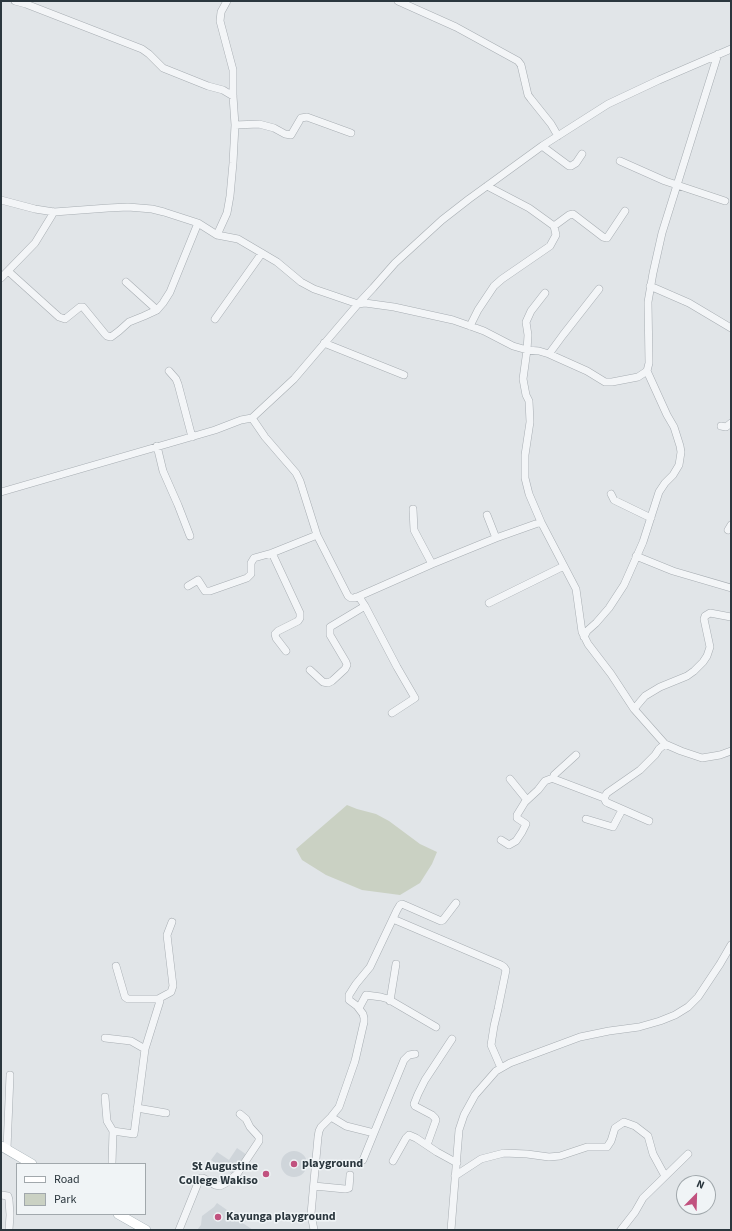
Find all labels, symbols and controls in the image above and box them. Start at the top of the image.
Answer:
place label: playground [302,1157,363,1171]
marker: playground [289,1159,299,1169]
place label: St Augustine College Wakiso [179,1160,258,1188]
legend [16,1163,146,1215]
marker: St Augustine College Wakiso [261,1169,271,1179]
text: Road [54,1171,80,1188]
north arrow [676,1175,716,1215]
text: N [694,1176,707,1193]
text: Park [54,1191,76,1208]
place label: Kayunga playground [226,1210,336,1224]
marker: Kayunga playground [213,1212,223,1222]

